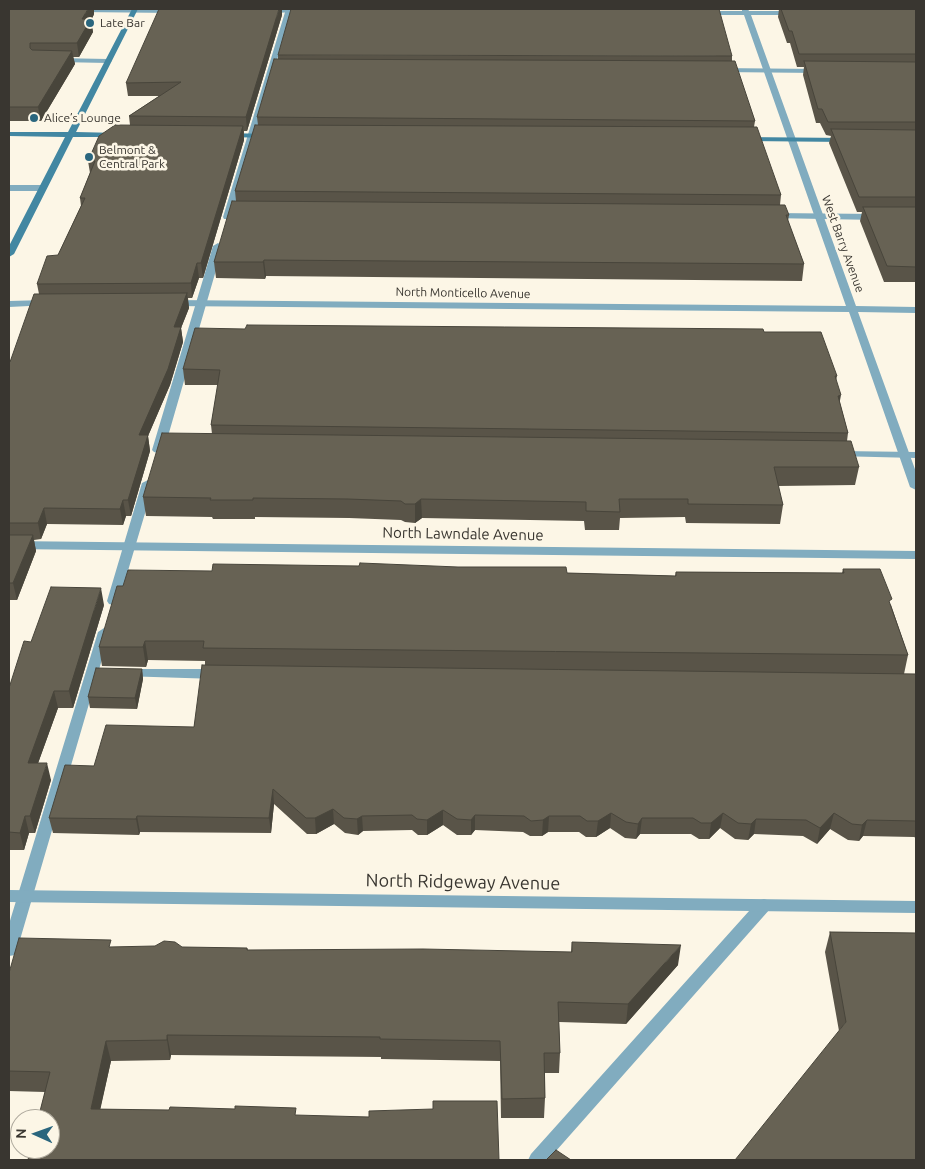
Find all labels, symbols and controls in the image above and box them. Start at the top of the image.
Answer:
place label: Late Bar [100,16,145,30]
marker: Late Bar [84,17,96,29]
place label: Alice’s Lounge [44,111,121,125]
marker: Alice’s Lounge [28,112,40,124]
place label: Belmont & Central Park [99,143,165,171]
marker: Belmont & Central Park [83,151,95,163]
street label: West Barry Avenue [819,193,867,295]
street label: North Monticello Avenue [395,285,531,301]
street label: North Lawndale Avenue [382,524,544,544]
street label: North Ridgeway Avenue [365,870,561,894]
north arrow [10,1109,60,1159]
text: N [13,1128,29,1139]

